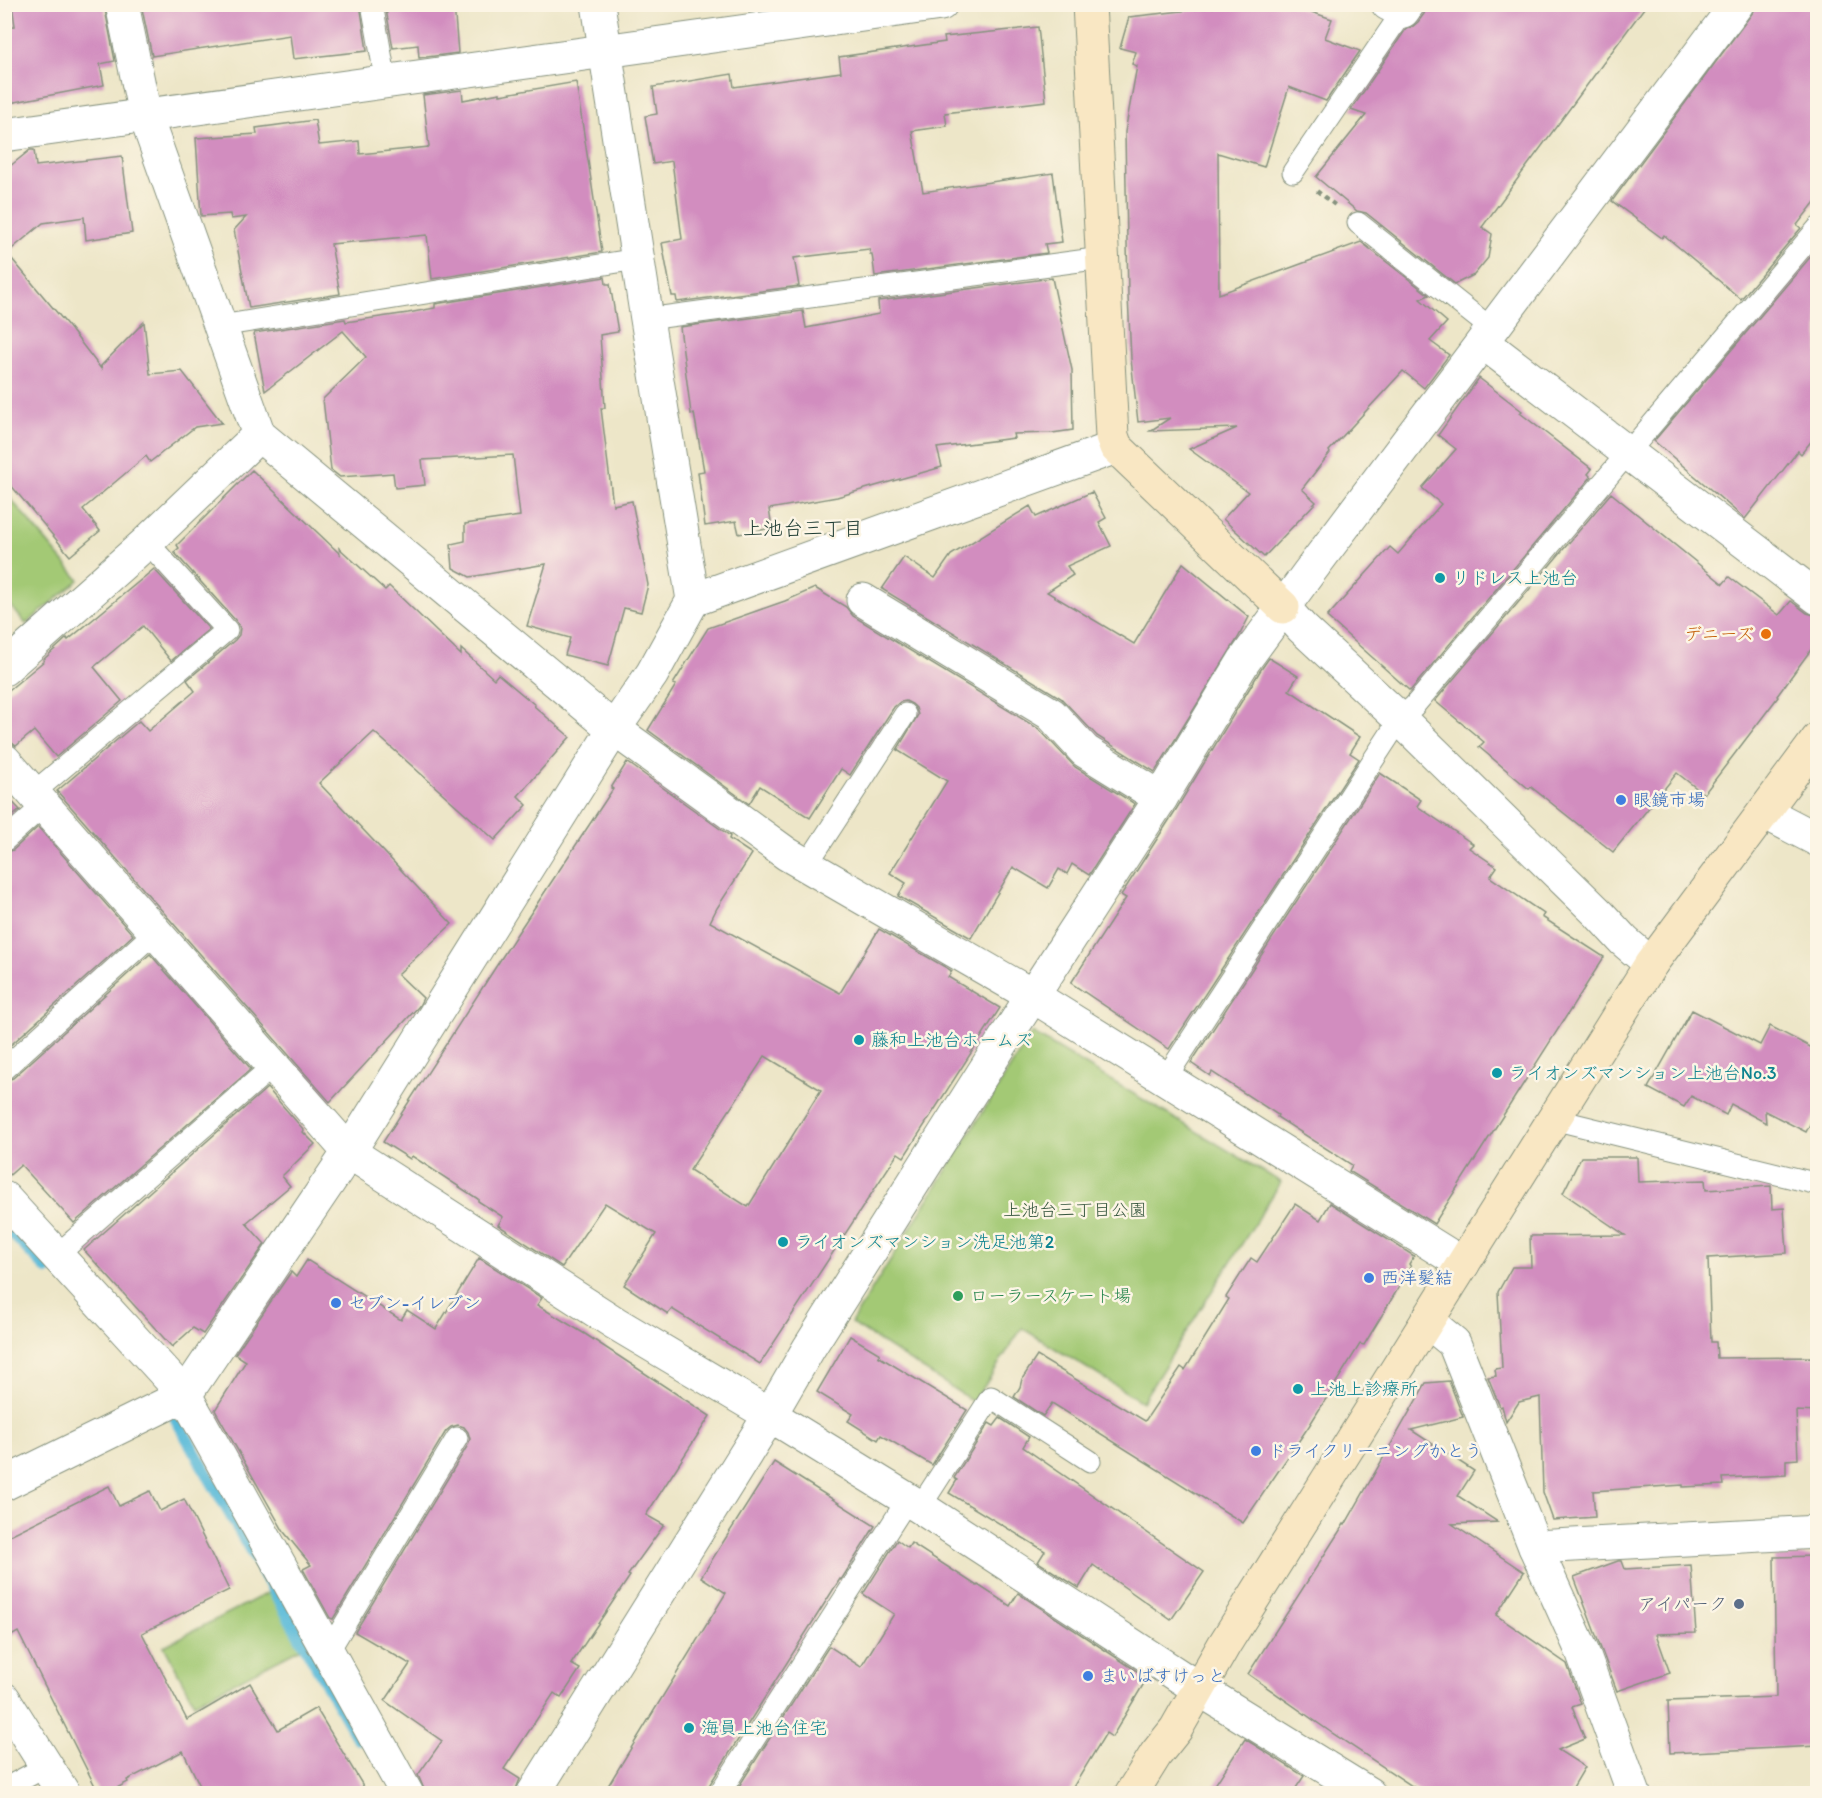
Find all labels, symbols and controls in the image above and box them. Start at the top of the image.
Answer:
district label: 上池台三丁目 [743,516,863,540]
place label: リドレス上池台 [1452,567,1578,589]
marker: リドレス上池台 [1433,571,1447,585]
place label: デニーズ [1684,623,1754,645]
marker: デニーズ [1759,627,1773,641]
place label: 眼鏡市場 [1633,789,1705,811]
marker: 眼鏡市場 [1614,793,1628,807]
place label: 藤和上池台ホームズ [871,1029,1032,1051]
marker: 藤和上池台ホームズ [852,1033,866,1047]
place label: ライオンズマンション上池台No.3 [1509,1062,1777,1084]
marker: ライオンズマンション上池台No.3 [1490,1066,1504,1080]
park label: 上池台三丁目公園 [1003,1199,1147,1221]
place label: ライオンズマンション洗足池第2 [795,1231,1055,1253]
marker: ライオンズマンション洗足池第2 [776,1235,790,1249]
place label: 西洋髪結 [1381,1267,1453,1289]
marker: 西洋髪結 [1362,1271,1376,1285]
place label: ローラースケート場 [970,1285,1131,1307]
marker: ローラースケート場 [951,1289,965,1303]
place label: セブン-イレブン [348,1292,481,1314]
marker: セブン-イレブン [329,1296,343,1310]
place label: 上池上診療所 [1310,1378,1418,1400]
marker: 上池上診療所 [1291,1382,1305,1396]
place label: ドライクリーニングかとう [1268,1440,1483,1462]
marker: ドライクリーニングかとう [1249,1444,1263,1458]
place label: アイパーク [1638,1593,1727,1615]
marker: アイパーク [1732,1597,1746,1611]
place label: まいばすけっと [1100,1665,1226,1687]
marker: まいばすけっと [1081,1669,1095,1683]
place label: 海員上池台住宅 [701,1717,827,1739]
marker: 海員上池台住宅 [682,1721,696,1735]

